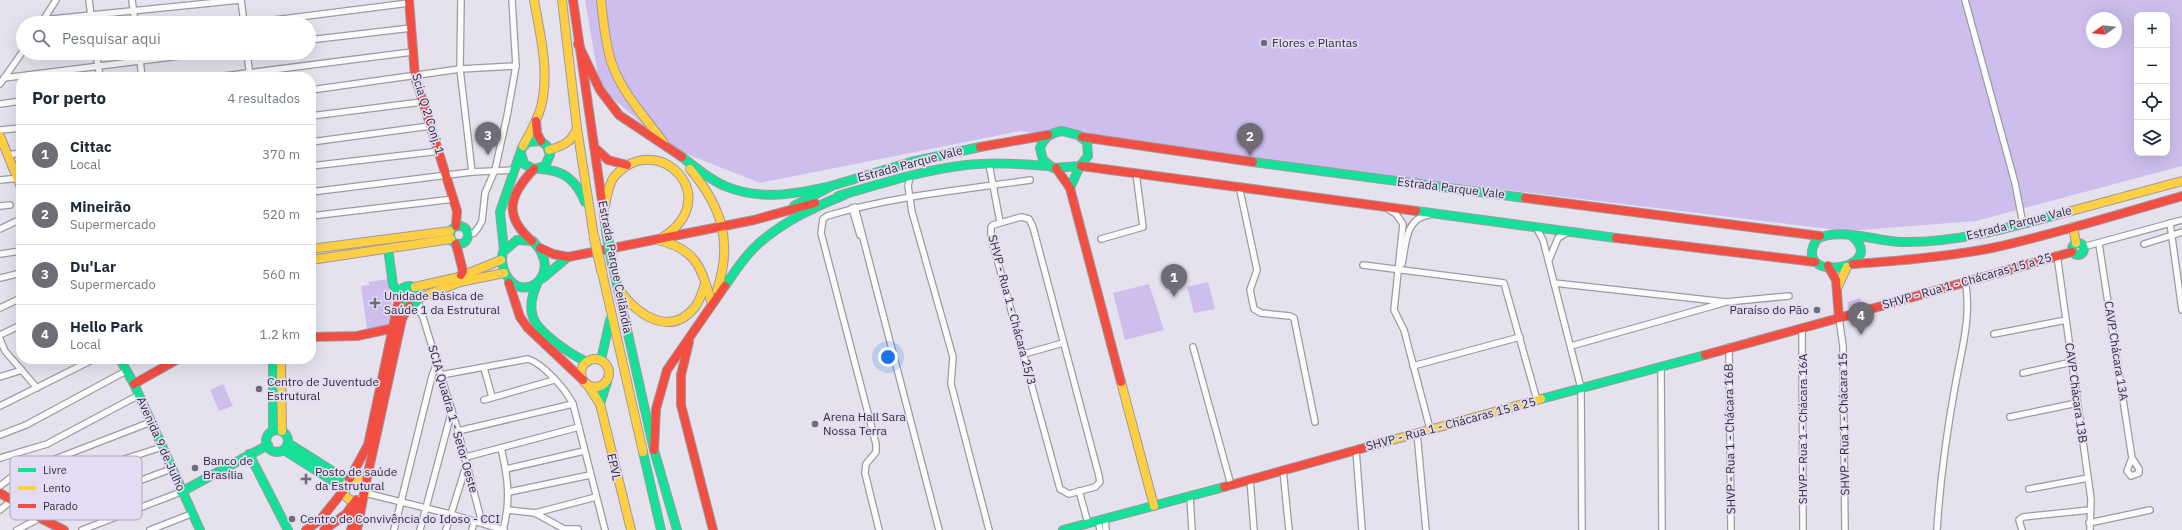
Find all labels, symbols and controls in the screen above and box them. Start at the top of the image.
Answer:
north arrow [2086,12,2122,48]
map controls [2134,12,2170,156]
button: + [2134,12,2170,48]
search box [16,16,316,60]
icon: search [30,27,52,49]
text: Pesquisar aqui [62,29,161,48]
place label: Flores e Plantas [1272,35,1358,50]
marker: Flores e Plantas [1259,38,1269,48]
button: − [2134,48,2170,84]
street label: Scia Q 2 Conj. 1 [409,72,448,156]
button: locate [2134,84,2170,120]
text: Por perto [32,87,106,109]
text: 4 resultados [227,90,300,107]
button: layers [2134,120,2170,156]
pin: 3 [475,122,501,155]
pin: 2 [1237,123,1263,156]
text: Cittac [70,137,112,156]
street label: Estrada Parque Vale [856,142,964,185]
text: 1 [41,146,49,163]
text: 370 m [262,146,300,163]
text: Local [70,156,101,173]
street label: Estrada Parque Vale [1396,173,1506,202]
text: Mineirão [70,197,131,216]
street label: Estrada Parque Ceilândia [595,199,636,335]
street label: Estrada Parque Vale [1965,202,2074,243]
text: 2 [41,206,49,223]
text: 520 m [262,206,300,223]
text: Supermercado [70,216,156,233]
street label: SHVP - Rua 1 - Chácara 25/3 [985,233,1040,387]
street label: SHVP - Rua 1 - Chácaras 15 a 25 [1881,249,2053,312]
text: Du'Lar [70,257,116,276]
pin: 1 [1161,264,1187,297]
text: 3 [41,266,49,283]
text: 560 m [262,266,300,283]
text: Supermercado [70,276,156,293]
place label: Unidade Básica de Saúde 1 da Estrutural [384,288,500,317]
marker: Unidade Básica de Saúde 1 da Estrutural [369,297,381,309]
street label: CAVP Chácara 13A [2101,300,2132,402]
place label: Paraíso do Pão [1729,302,1809,317]
pin: 4 [1848,302,1874,335]
marker: Paraíso do Pão [1812,305,1822,315]
text: Hello Park [70,317,143,336]
text: 4 [41,326,49,343]
text: 1.2 km [260,326,300,343]
text: Local [70,336,101,353]
street label: CAVP Chácara 13B [2062,342,2091,444]
street label: SCIA Quadra 1 - Setor Oeste [425,343,482,495]
your location [878,347,898,367]
street label: SHVP - Rua 1 - Chácara 15 [1835,352,1852,496]
street label: SHVP - Rua 1 - Chácara 16A [1795,353,1810,504]
street label: SHVP - Rua 1 - Chácara 16B [1721,363,1738,515]
place label: Centro de Juventude Estrutural [267,374,379,403]
marker: Centro de Juventude Estrutural [254,384,264,394]
street label: Avenida 9 de Julho [134,394,189,494]
street label: SHVP - Rua 1 - Chácaras 15 a 25 [1364,394,1537,453]
place label: Arena Hall Sara Nossa Terra [823,409,907,438]
marker: Arena Hall Sara Nossa Terra [810,419,820,429]
street label: EPVL [604,452,625,482]
place label: Banco de Brasília [203,453,254,482]
legend [10,456,142,520]
text: Livre [43,463,67,477]
marker: Banco de Brasília [190,463,200,473]
place label: Posto de saúde da Estrutural [315,464,398,493]
marker: Posto de saúde da Estrutural [300,473,312,485]
text: Lento [43,481,71,495]
text: Parado [43,499,78,513]
place label: Centro de Convivência do Idoso - CCI [300,511,500,526]
marker: Centro de Convivência do Idoso - CCI [287,514,297,524]

